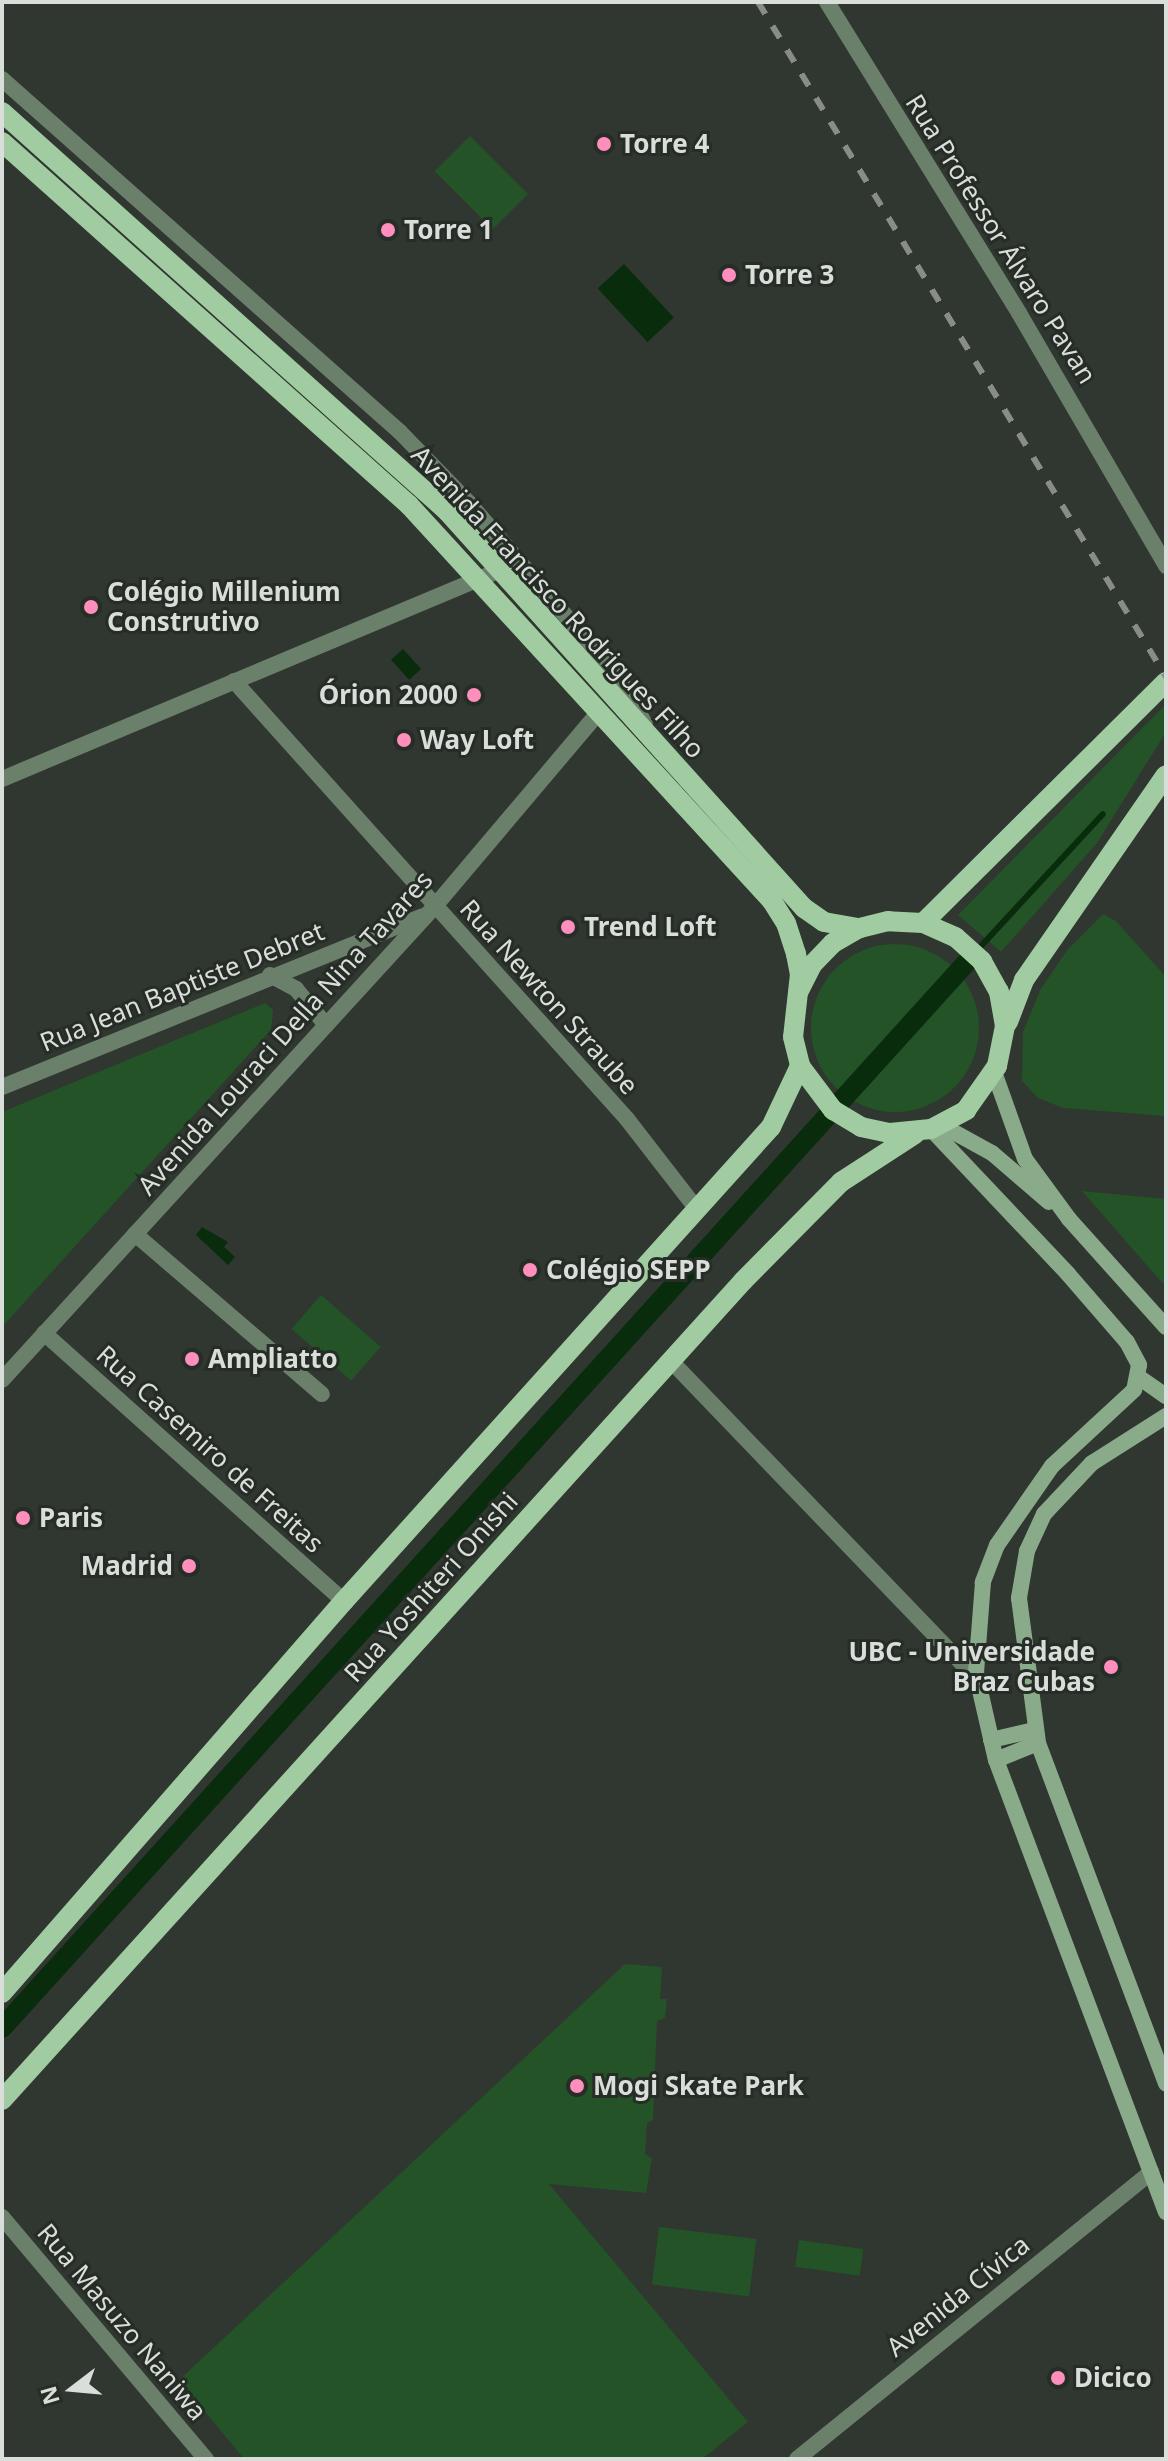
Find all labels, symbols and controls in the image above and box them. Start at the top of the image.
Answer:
street label: Rua Professor Álvaro Pavan [899,89,1103,389]
place label: Torre 4 [620,128,709,160]
marker: Torre 4 [595,135,613,153]
place label: Torre 1 [404,214,493,246]
marker: Torre 1 [379,221,397,239]
place label: Torre 3 [745,259,834,291]
marker: Torre 3 [720,266,738,284]
street label: Avenida Francisco Rodrigues Filho [405,439,711,765]
place label: Colégio Millenium Construtivo [107,576,341,638]
marker: Colégio Millenium Construtivo [82,598,100,616]
place label: Órion 2000 [319,679,458,711]
marker: Órion 2000 [465,686,483,704]
place label: Way Loft [420,724,534,756]
marker: Way Loft [395,731,413,749]
street label: Avenida Louraci Della Nina Tavares [131,865,439,1201]
street label: Rua Newton Straube [453,893,645,1101]
place label: Trend Loft [584,911,717,943]
street label: Rua Jean Baptiste Debret [35,916,329,1058]
marker: Trend Loft [559,918,577,936]
place label: Colégio SEPP [546,1254,711,1286]
marker: Colégio SEPP [521,1261,539,1279]
street label: Rua Casemiro de Freitas [90,1339,330,1559]
place label: Ampliatto [208,1343,338,1375]
marker: Ampliatto [183,1350,201,1368]
street label: Rua Yoshiteri Onishi [338,1486,524,1688]
place label: Paris [39,1502,103,1534]
marker: Paris [14,1509,32,1527]
place label: Madrid [81,1550,173,1582]
marker: Madrid [180,1557,198,1575]
place label: UBC - Universidade Braz Cubas [848,1636,1095,1698]
marker: UBC - Universidade Braz Cubas [1102,1658,1120,1676]
place label: Mogi Skate Park [593,2070,804,2102]
marker: Mogi Skate Park [568,2077,586,2095]
street label: Rua Masuzo Naniwa [31,2217,213,2427]
street label: Avenida Cívica [880,2229,1036,2363]
north arrow [32,2349,112,2429]
place label: Dicico [1074,2362,1152,2394]
marker: Dicico [1049,2369,1067,2387]

